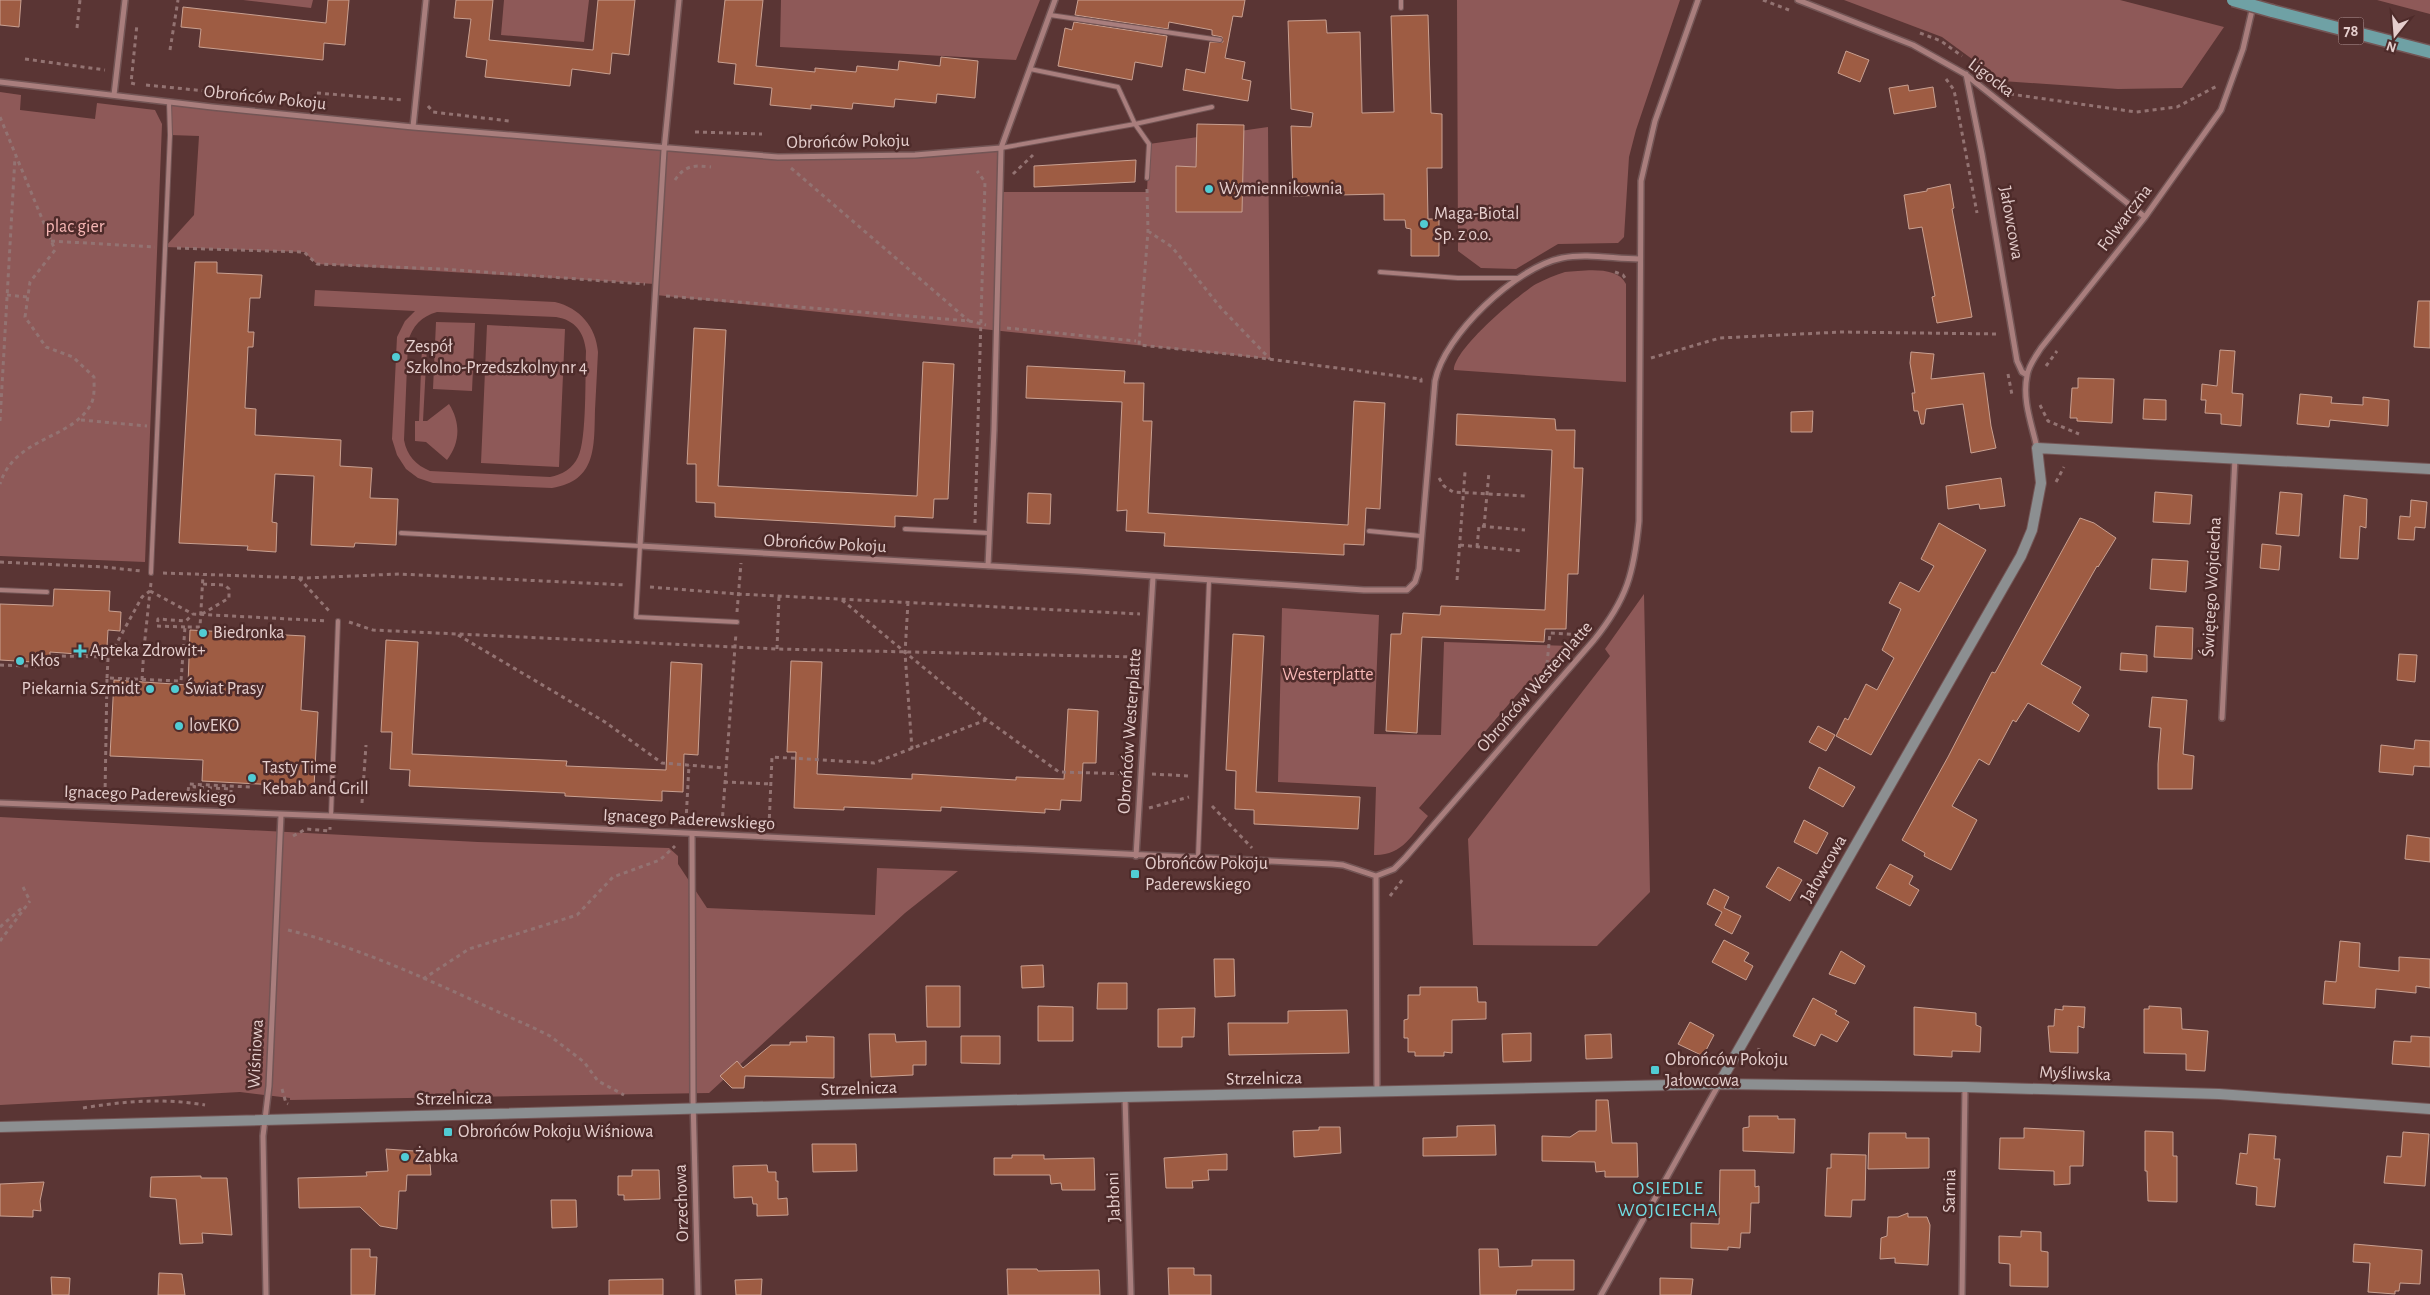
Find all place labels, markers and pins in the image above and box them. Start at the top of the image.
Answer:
place label: Wymiennikownia [1219,180,1343,198]
marker: Wymiennikownia [1203,183,1215,195]
place label: Maga-Biotal Sp. z o.o. [1434,205,1520,244]
marker: Maga-Biotal Sp. z o.o. [1418,218,1430,230]
place label: Zespół Szkolno-Przedszkolny nr 4 [406,338,588,377]
marker: Zespół Szkolno-Przedszkolny nr 4 [390,351,402,363]
place label: Biedronka [213,624,285,642]
marker: Biedronka [197,627,209,639]
place label: Apteka Zdrowit+ [90,642,206,660]
marker: Apteka Zdrowit+ [74,645,86,657]
place label: Kłos [30,652,60,670]
marker: Kłos [14,655,26,667]
place label: Świat Prasy [185,677,264,698]
place label: Piekarnia Szmidt [22,680,140,698]
marker: Piekarnia Szmidt [144,683,156,695]
marker: Świat Prasy [169,683,181,695]
place label: lovEKO [189,717,239,735]
marker: lovEKO [173,720,185,732]
place label: Tasty Time Kebab and Grill [262,759,369,798]
marker: Tasty Time Kebab and Grill [246,772,258,784]
place label: Obrońców Pokoju Paderewskiego [1145,855,1268,894]
marker: Obrońców Pokoju Paderewskiego [1129,868,1141,880]
place label: Obrońców Pokoju Jałowcowa [1665,1051,1788,1090]
marker: Obrońców Pokoju Jałowcowa [1649,1064,1661,1076]
place label: Obrońców Pokoju Wiśniowa [458,1123,653,1141]
marker: Obrońców Pokoju Wiśniowa [442,1126,454,1138]
place label: Żabka [415,1146,458,1166]
marker: Żabka [399,1151,411,1163]

